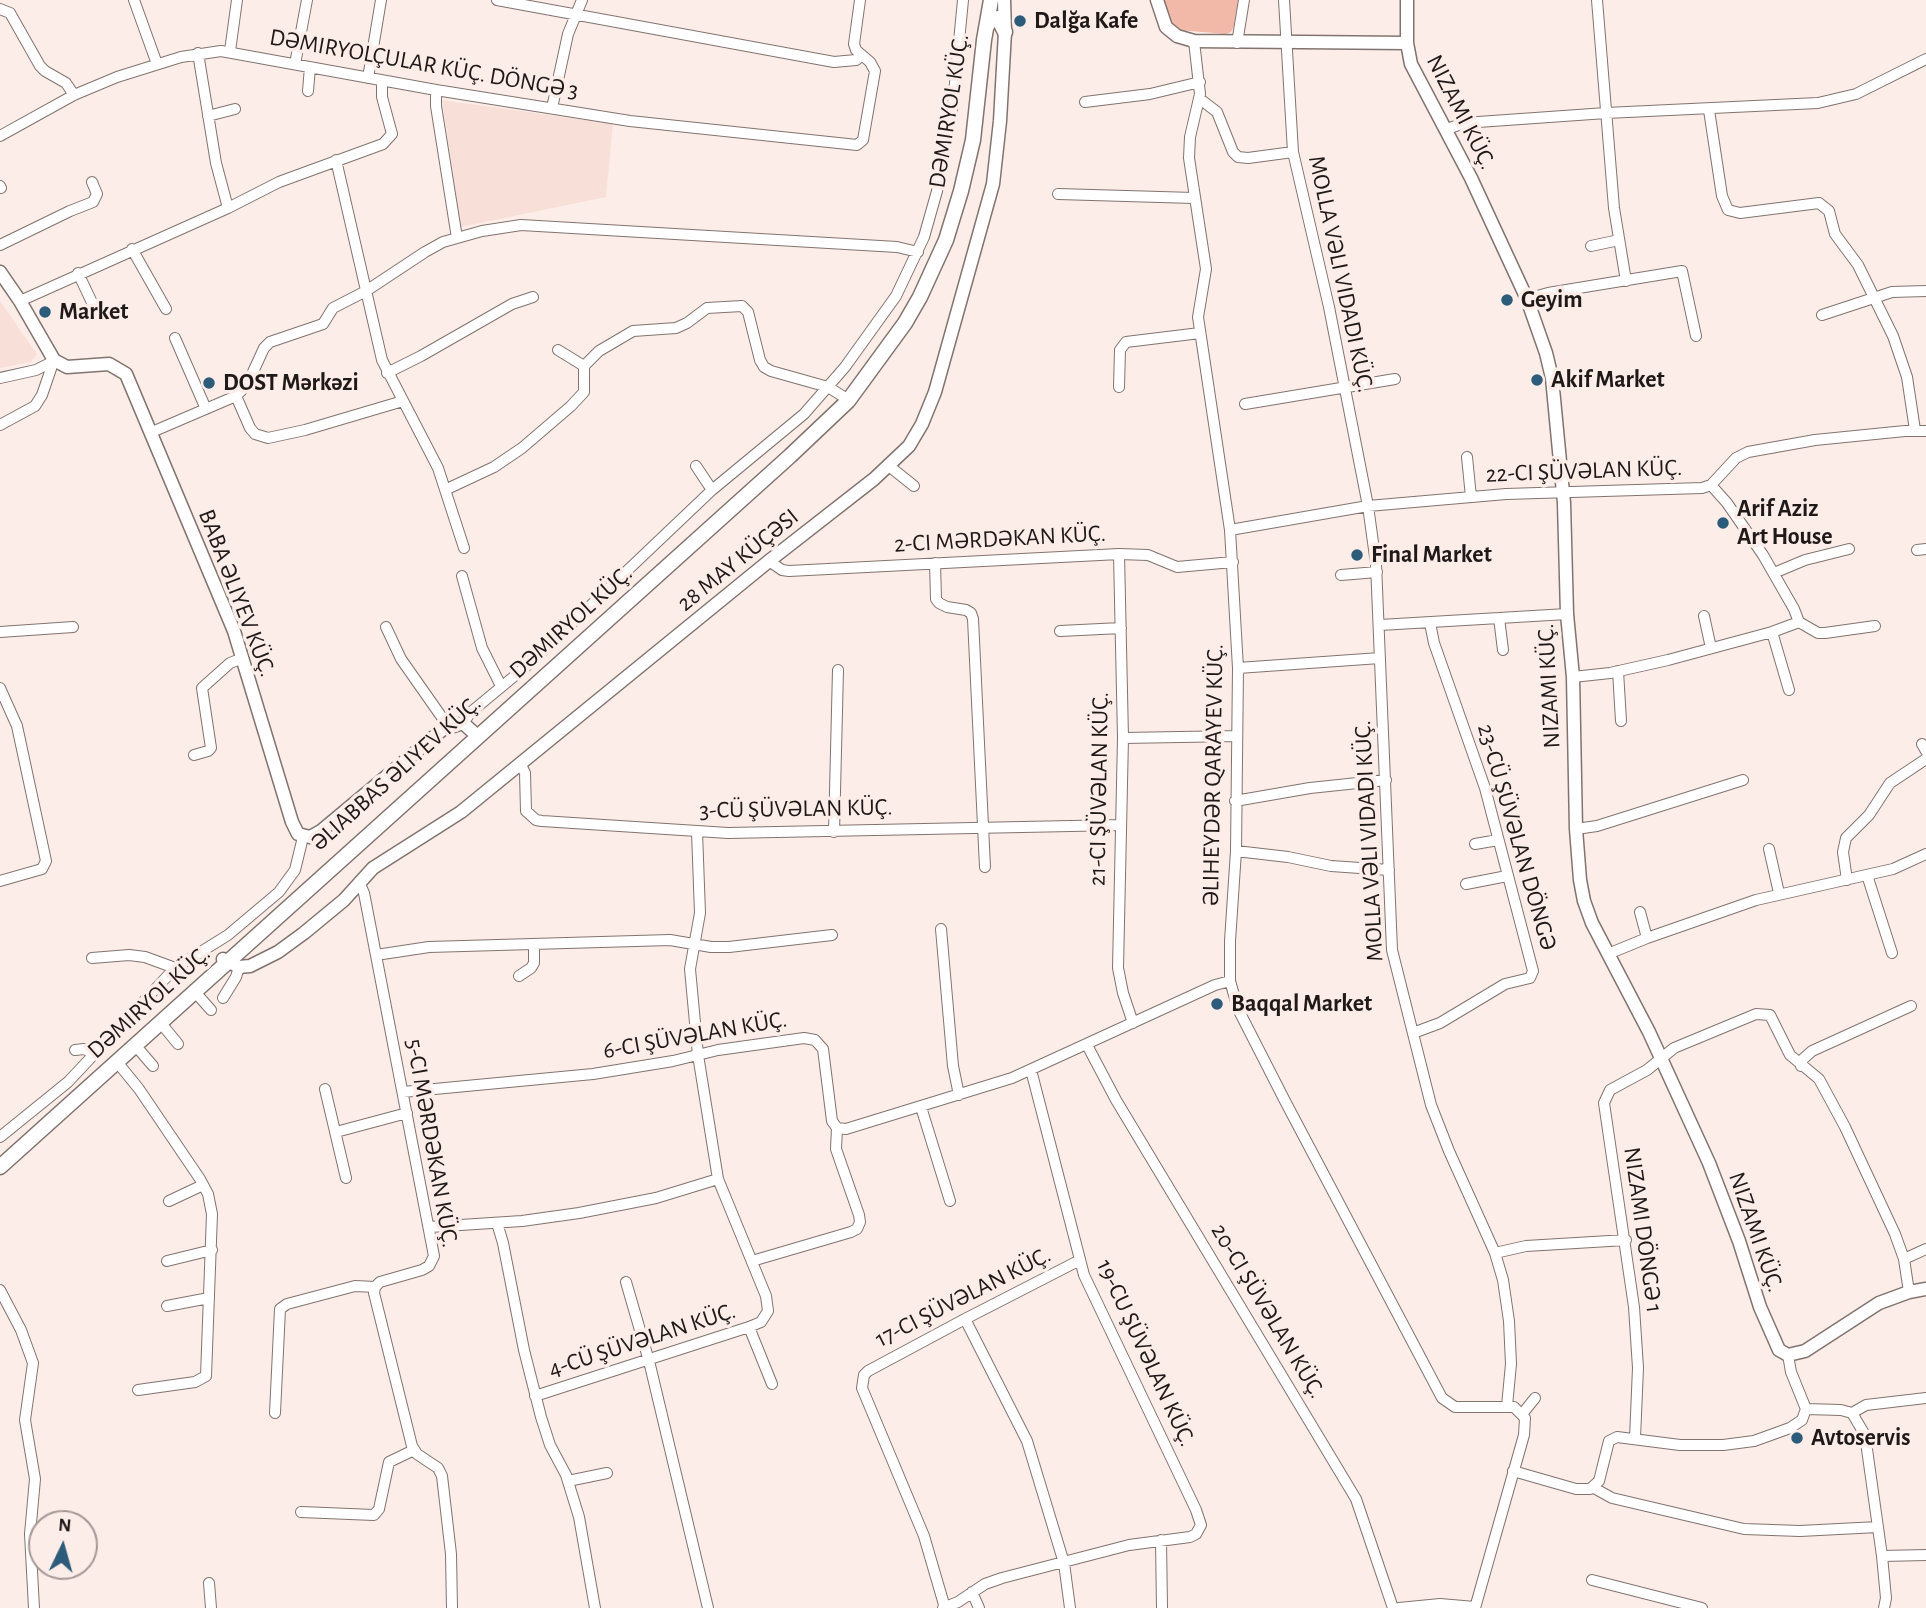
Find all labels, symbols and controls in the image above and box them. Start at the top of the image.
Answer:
place label: Dalğa Kafe [1034,7,1138,35]
marker: Dalğa Kafe [1012,13,1028,29]
street label: DƏMIRYOLÇULAR KÜÇ. DÖNGƏ 3 [267,23,581,105]
street label: DƏMIRYOL KÜÇ. [923,32,975,190]
street label: NIZAMI KÜÇ. [1420,50,1502,174]
street label: MOLLA VƏLI VIDADI KÜÇ. [1302,153,1380,395]
place label: Geyim [1521,286,1583,314]
marker: Geyim [1499,292,1515,308]
place label: Market [59,298,128,326]
marker: Market [37,304,53,320]
place label: Akif Market [1551,366,1665,394]
place label: DOST Mərkəzi [223,369,359,397]
marker: Akif Market [1529,372,1545,388]
marker: DOST Mərkəzi [201,375,217,391]
street label: 22-CI ŞÜVƏLAN KÜÇ. [1485,453,1683,489]
place label: Arif Aziz Art House [1737,495,1833,551]
street label: 28 MAY KÜÇƏSI [672,502,804,618]
street label: BABA ƏLIYEV KÜÇ. [192,505,282,681]
marker: Arif Aziz Art House [1715,515,1731,531]
street label: 2-CI MƏRDƏKAN KÜÇ. [893,519,1107,559]
place label: Final Market [1371,541,1492,569]
marker: Final Market [1349,547,1365,563]
street label: DƏMIRYOL KÜÇ. [504,559,638,685]
street label: NIZAMI KÜÇ. [1531,623,1567,749]
street label: ƏLIHEYDƏR QARAYEV KÜÇ. [1196,644,1230,906]
street label: ƏLIABBAS ƏLIYEV KÜÇ. [305,689,487,857]
street label: 21-CI ŞÜVƏLAN KÜÇ. [1083,692,1115,886]
street label: MOLLA VƏLI VIDADI KÜÇ. [1348,720,1390,962]
street label: 23-CÜ ŞÜVƏLAN DÖNGƏ [1471,720,1563,954]
street label: 3-CÜ ŞÜVƏLAN KÜÇ. [699,793,893,825]
street label: DƏMIRYOL KÜÇ. [82,939,216,1065]
place label: Baqqal Market [1231,990,1372,1018]
marker: Baqqal Market [1209,996,1225,1012]
street label: 6-CI ŞÜVƏLAN KÜÇ. [601,1005,789,1065]
street label: 5-CI MƏRDƏKAN KÜÇ. [399,1036,465,1250]
street label: NIZAMI DÖNGƏ 1 [1617,1145,1669,1315]
street label: NIZAMI KÜÇ. [1722,1168,1790,1296]
street label: 20-CI ŞÜVƏLAN KÜÇ. [1205,1218,1331,1404]
street label: 17-CI ŞÜVƏLAN KÜÇ. [870,1240,1056,1354]
street label: 19-CU ŞÜVƏLAN KÜÇ. [1090,1255,1202,1451]
street label: 4-CÜ ŞÜVƏLAN KÜÇ. [545,1296,739,1384]
place label: Avtoservis [1811,1424,1911,1452]
marker: Avtoservis [1789,1430,1805,1446]
north arrow [28,1510,98,1580]
text: N [57,1516,72,1536]

